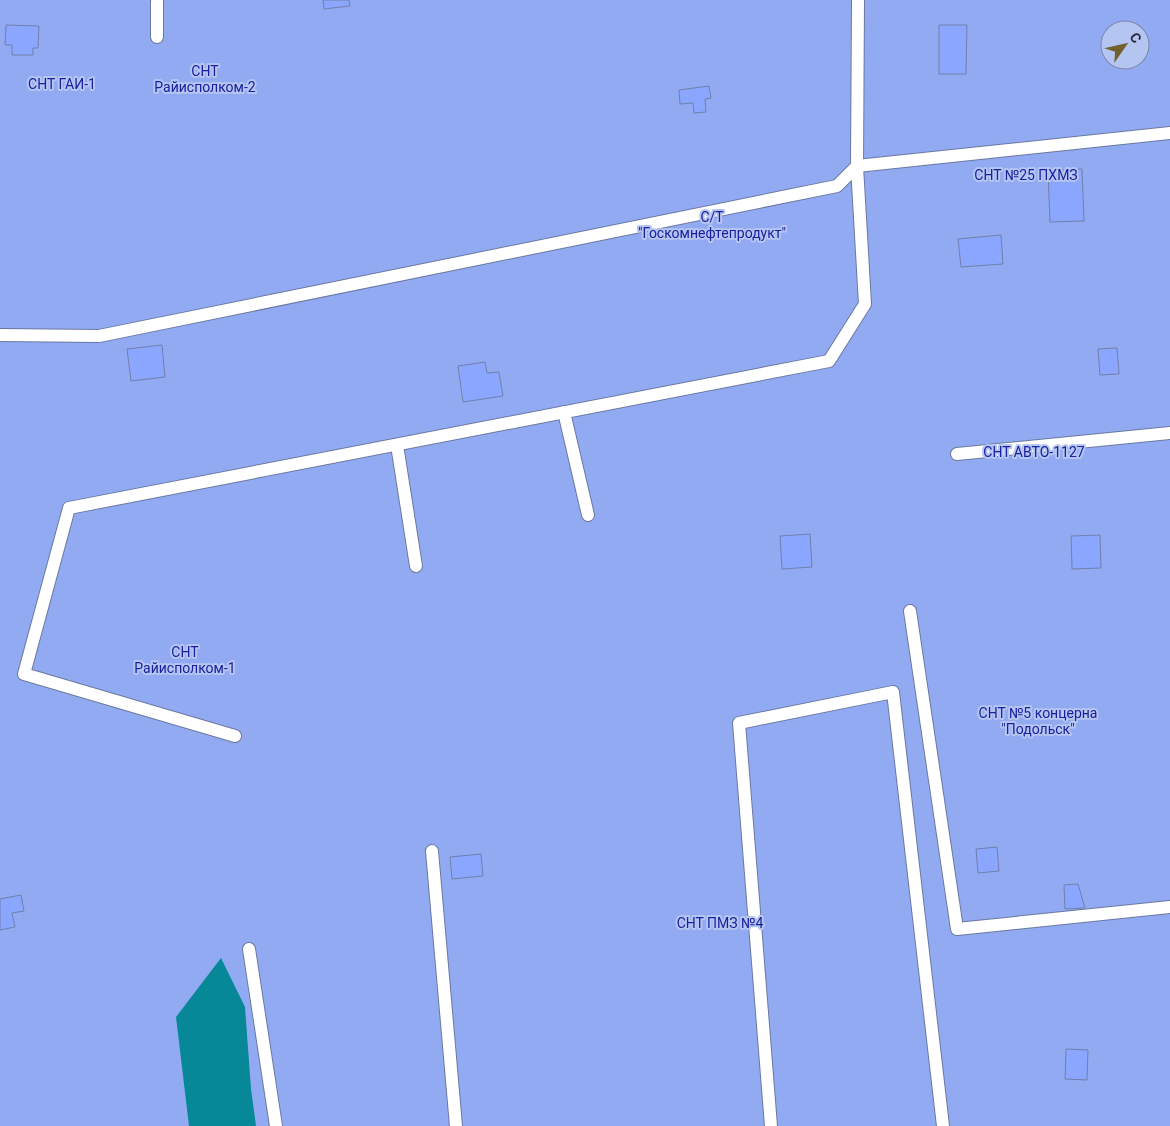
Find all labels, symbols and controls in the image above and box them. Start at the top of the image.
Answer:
north arrow [1100,20,1150,70]
text: С [1127,29,1145,46]
park label: СНТ Райисполком-2 [154,63,256,95]
park label: СНТ ГАИ-1 [28,76,96,92]
park label: СНТ №25 ПХМЗ [974,167,1078,183]
park label: С/Т "Госкомнефтепродукт" [638,209,786,241]
park label: СНТ АВТО-1127 [983,444,1085,460]
park label: СНТ Райисполком-1 [134,644,236,676]
park label: СНТ №5 концерна "Подольск" [979,705,1097,737]
park label: СНТ ПМЗ №4 [677,915,763,931]

